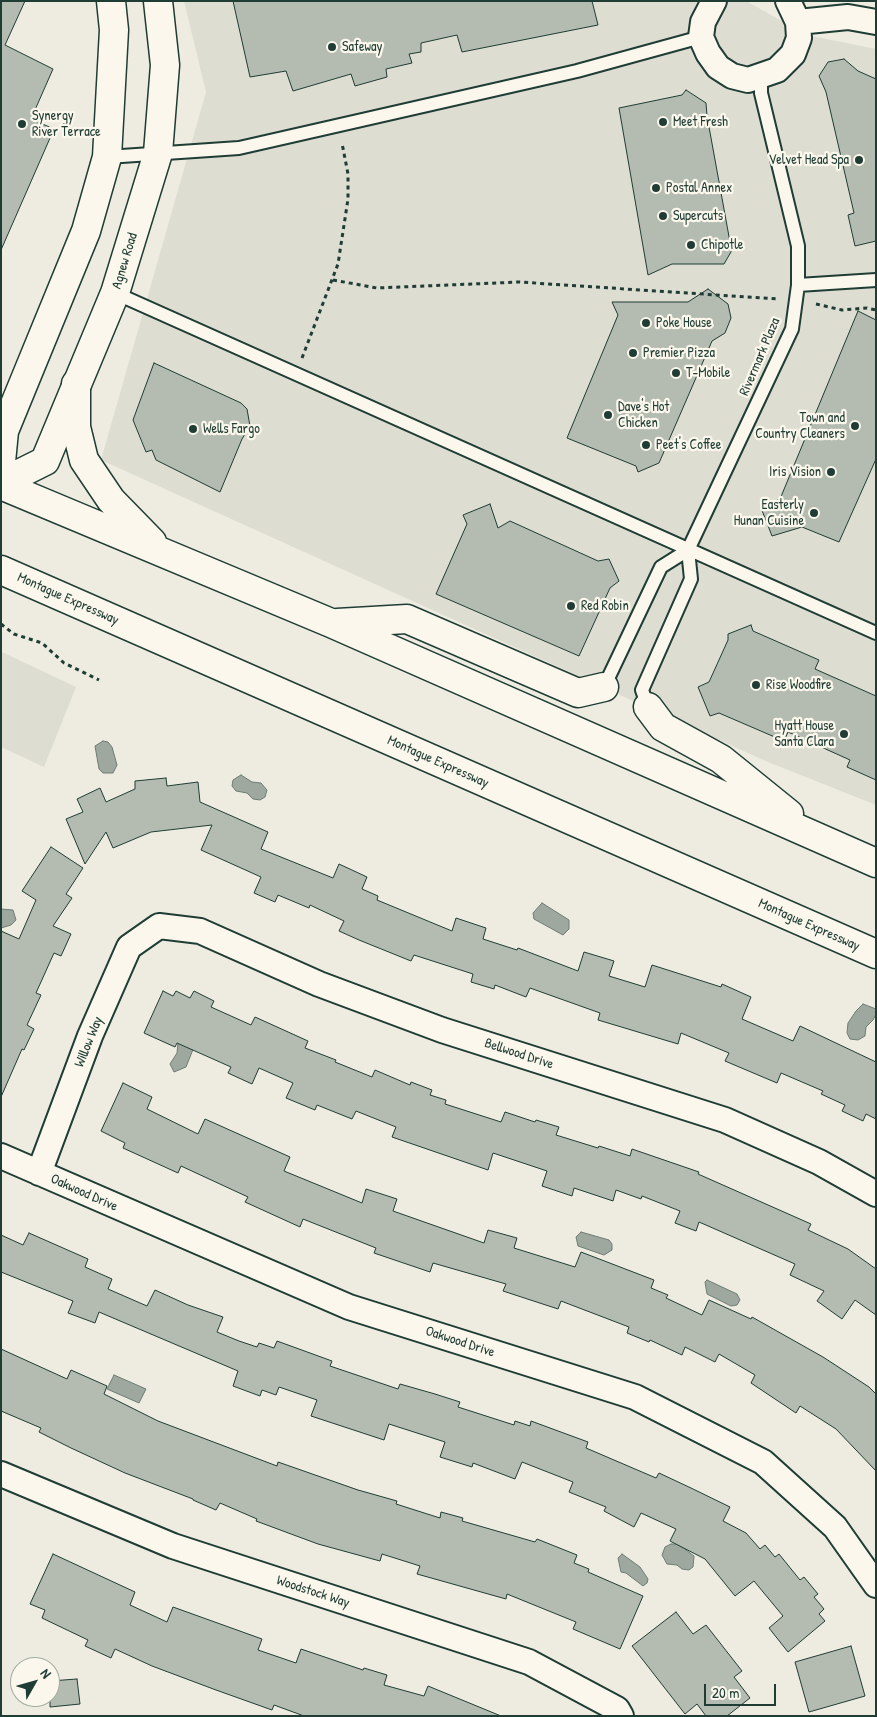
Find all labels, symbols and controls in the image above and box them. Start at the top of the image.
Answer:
place label: Safeway [342,39,382,55]
marker: Safeway [326,41,338,53]
place label: Synergy River Terrace [32,108,101,140]
place label: Meet Fresh [673,114,728,130]
marker: Meet Fresh [657,116,669,128]
marker: Synergy River Terrace [16,118,28,130]
place label: Velvet Head Spa [768,152,849,168]
marker: Velvet Head Spa [853,154,865,166]
place label: Postal Annex [666,180,732,196]
marker: Postal Annex [650,182,662,194]
place label: Supercuts [673,208,723,224]
marker: Supercuts [657,210,669,222]
street label: Agnew Road [109,231,141,291]
place label: Chipotle [701,237,743,253]
marker: Chipotle [685,239,697,251]
place label: Poke House [656,315,712,331]
street label: Rivermark Plaza [736,316,784,398]
marker: Poke House [640,317,652,329]
place label: Premier Pizza [643,345,715,361]
marker: Premier Pizza [627,347,639,359]
place label: T-Mobile [686,365,730,381]
marker: T-Mobile [670,367,682,379]
place label: Dave's Hot Chicken [618,399,669,432]
marker: Dave's Hot Chicken [602,409,614,421]
place label: Town and Country Cleaners [755,410,845,442]
marker: Town and Country Cleaners [849,420,861,432]
place label: Wells Fargo [203,421,260,437]
marker: Wells Fargo [187,423,199,435]
place label: Peet's Coffee [656,437,721,453]
marker: Peet's Coffee [640,439,652,451]
place label: Iris Vision [769,464,821,480]
marker: Iris Vision [825,466,837,478]
place label: Easterly Hunan Cuisine [734,497,804,530]
marker: Easterly Hunan Cuisine [808,507,820,519]
street label: Montague Expressway [15,569,121,629]
place label: Red Robin [581,598,629,614]
marker: Red Robin [565,600,577,612]
place label: Rise Woodfire [766,677,832,693]
marker: Rise Woodfire [750,679,762,691]
place label: Hyatt House Santa Clara [774,718,834,750]
marker: Hyatt House Santa Clara [838,728,850,740]
street label: Montague Expressway [385,732,491,792]
street label: Montague Expressway [756,895,862,955]
street label: Willow Way [71,1014,107,1070]
street label: Bellwood Drive [482,1035,556,1073]
street label: Oakwood Drive [48,1171,120,1215]
street label: Oakwood Drive [423,1323,497,1361]
street label: Woodstock Way [274,1572,352,1612]
north arrow [10,1657,60,1707]
text: N [37,1664,56,1682]
scale bar [707,1674,780,1706]
text: 20 m [712,1682,739,1703]

